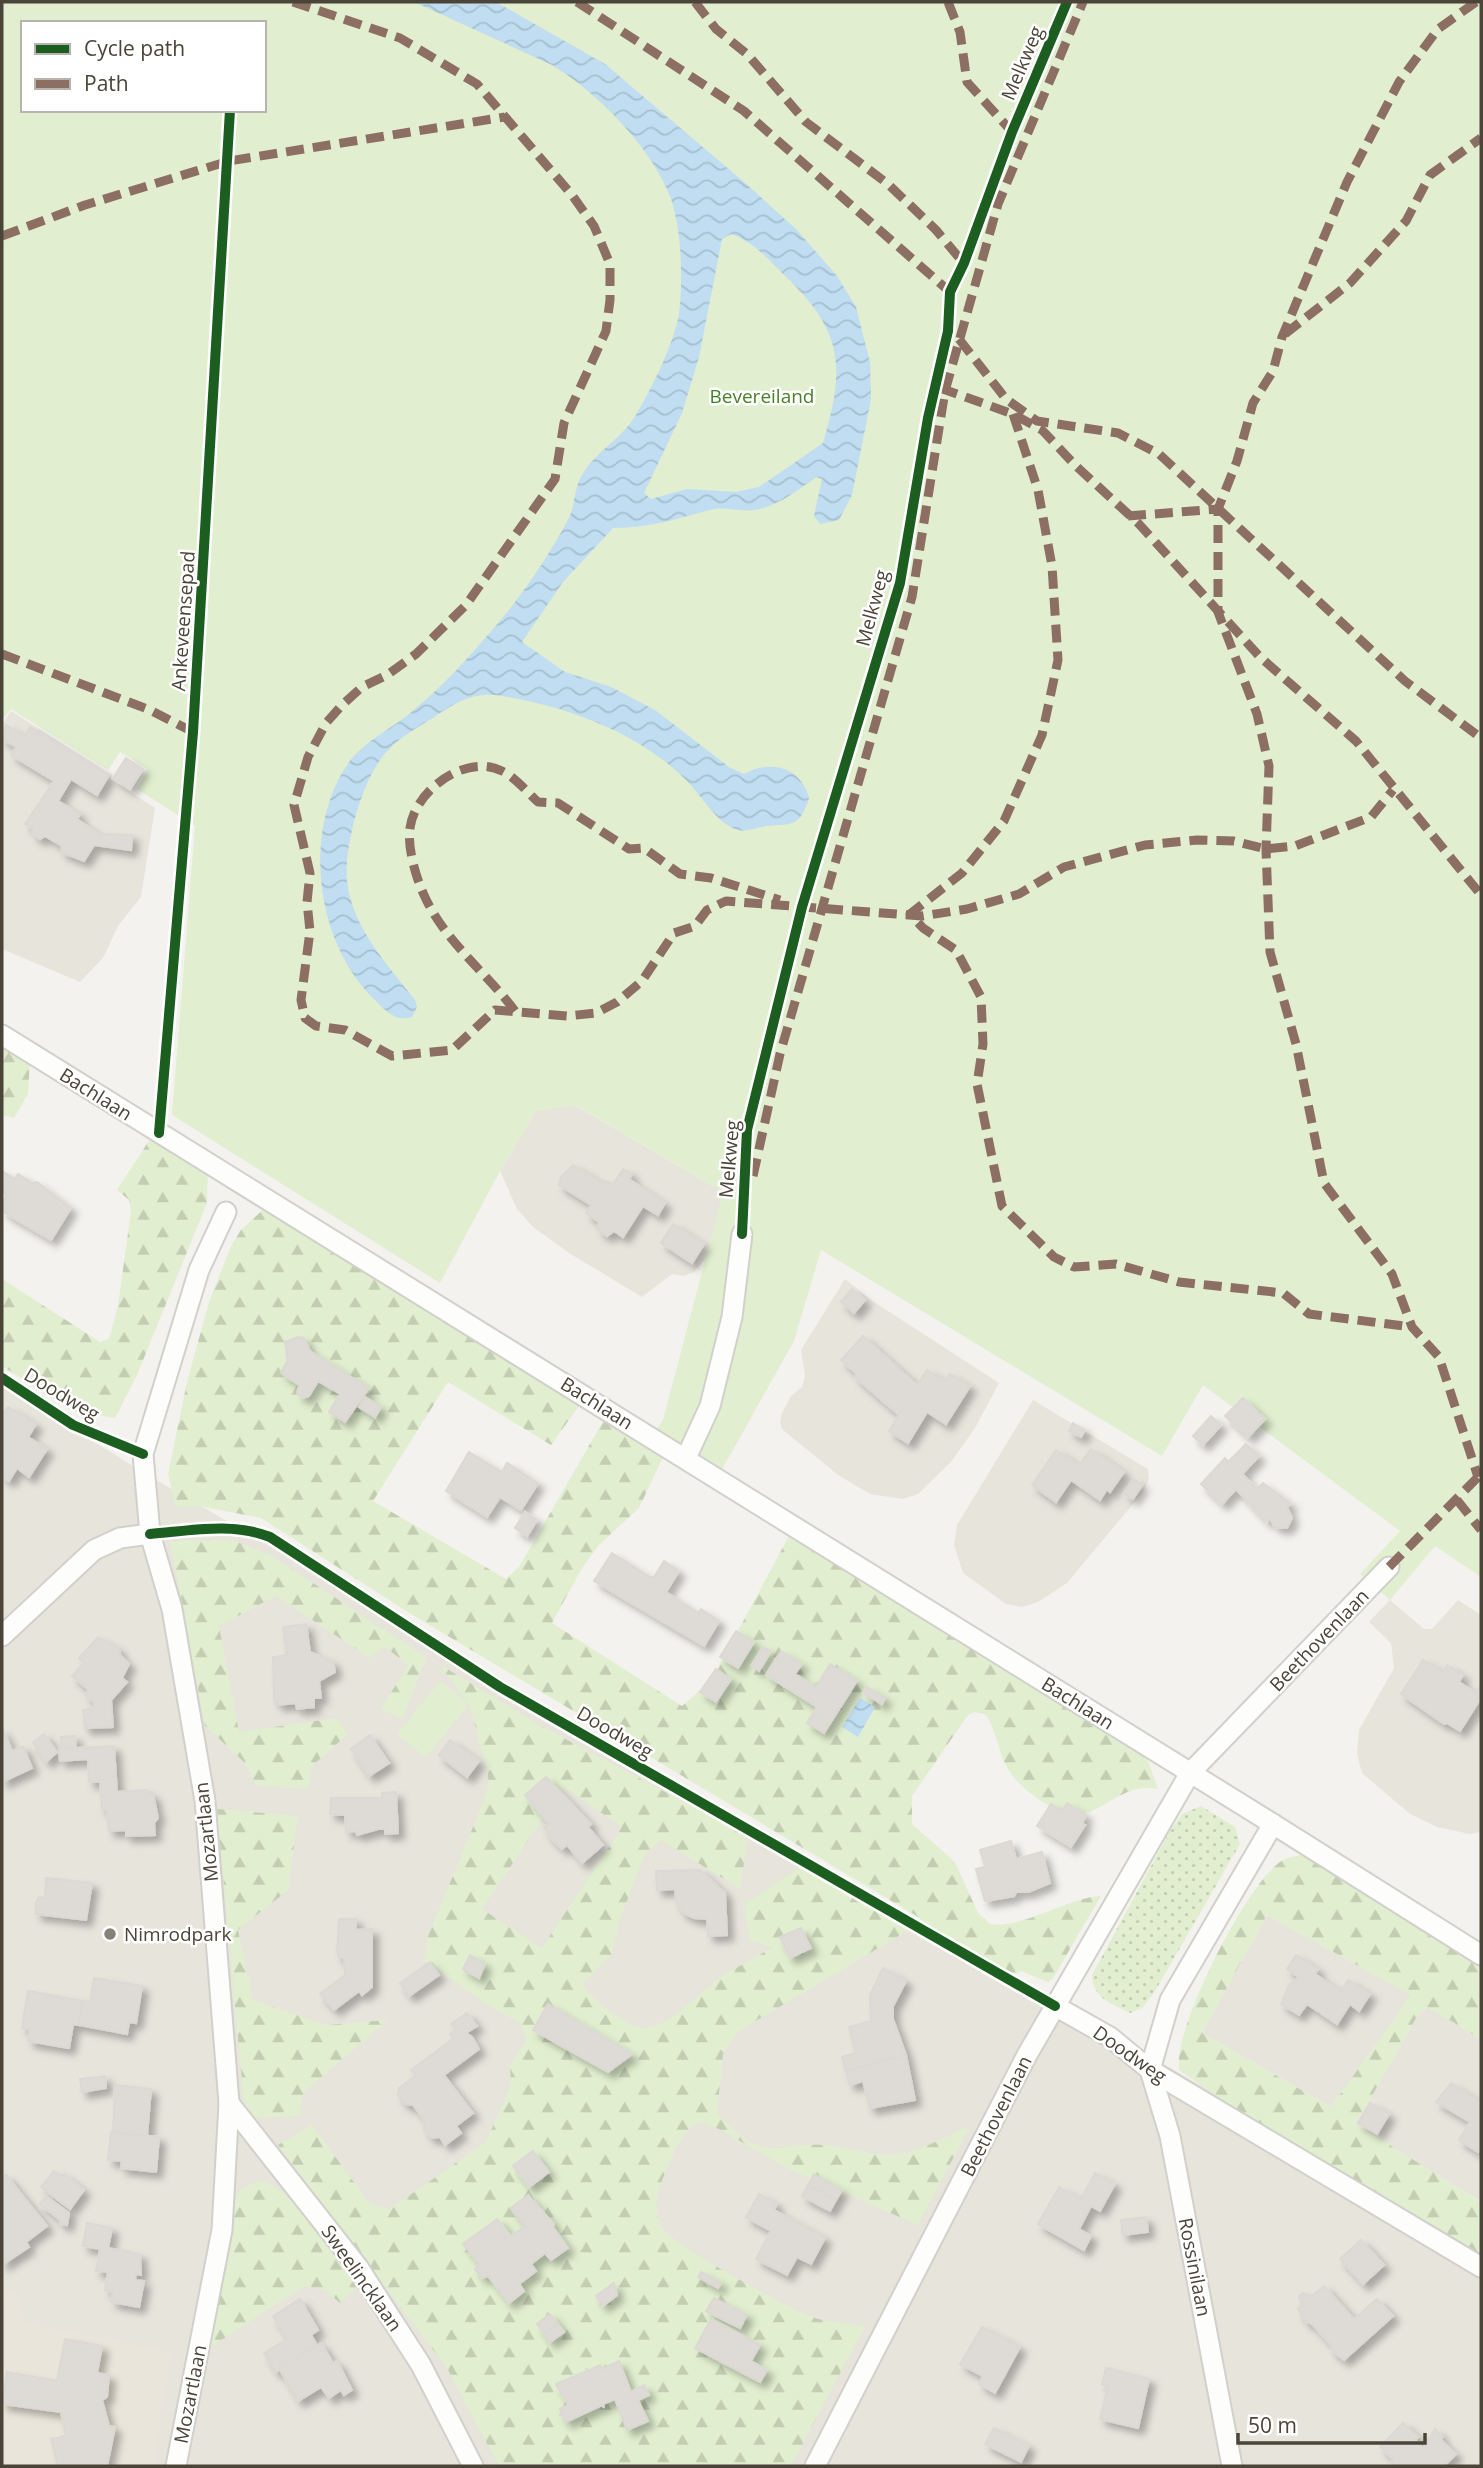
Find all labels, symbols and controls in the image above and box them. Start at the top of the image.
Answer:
legend [21,21,266,112]
street label: Melkweg [995,22,1049,104]
text: Cycle path [84,34,185,62]
text: Path [84,69,129,97]
park label: Bevereiland [710,383,814,409]
street label: Ankeveensepad [165,550,201,692]
street label: Melkweg [849,567,895,649]
street label: Bachlaan [55,1061,137,1127]
street label: Melkweg [713,1119,745,1199]
street label: Doodweg [19,1361,105,1427]
street label: Bachlaan [556,1370,638,1436]
street label: Beethovenlaan [1264,1583,1374,1697]
street label: Bachlaan [1037,1670,1119,1736]
street label: Doodweg [572,1700,658,1764]
street label: Mozartlaan [188,1781,224,1883]
place label: Nimrodpark [124,1921,231,1947]
marker: Nimrodpark [102,1926,118,1942]
street label: Doodweg [1088,2019,1172,2089]
street label: Beethovenlaan [954,2051,1038,2181]
street label: Rossinilaan [1173,2215,1217,2319]
street label: Sweelincklaan [316,2220,408,2336]
street label: Mozartlaan [168,2342,212,2446]
scale bar [1238,2402,1425,2446]
text: 50 m [1248,2411,1297,2439]

